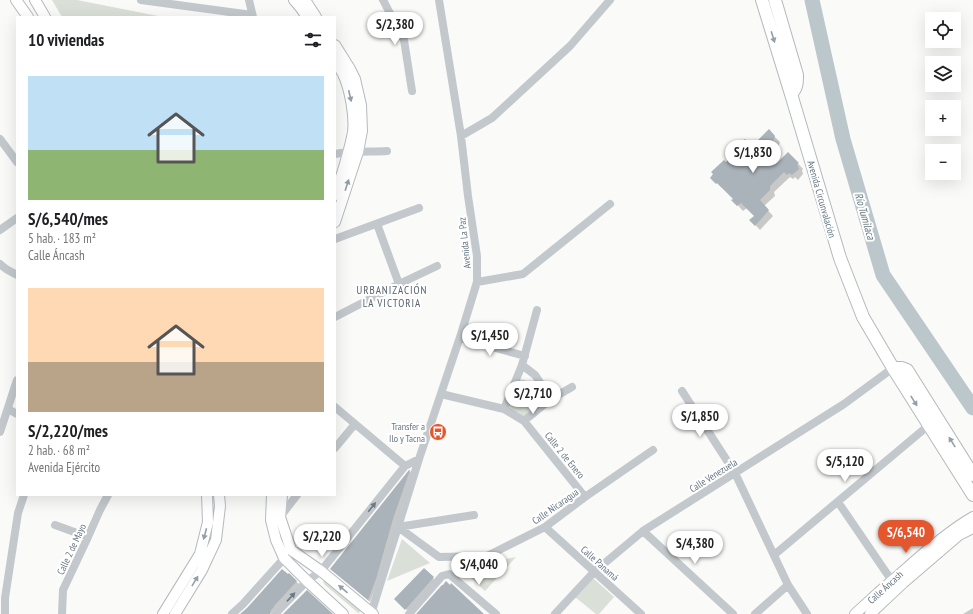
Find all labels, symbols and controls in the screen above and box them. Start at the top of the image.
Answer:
pin: S/2,380 [358,12,432,46]
map controls [925,12,961,180]
button: locate [925,12,961,48]
text: S/2,380 [376,16,414,33]
text: 10 viviendas [28,29,104,51]
icon: filters [302,29,324,51]
one-way arrow [771,32,777,44]
button: layers [925,56,961,92]
one-way arrow [347,91,353,103]
button: + [925,100,961,136]
icon: home [140,102,212,174]
pin: S/1,830 [716,140,790,174]
text: S/1,830 [734,144,772,161]
button: − [925,144,961,180]
street label: Avenida Circunvalación [804,159,839,239]
one-way arrow [344,178,350,190]
water label: Río Tumilaca [852,191,879,242]
text: S/6,540/mes [28,208,108,230]
street label: Avenida La Paz [455,216,474,269]
text: 5 hab. · 183 m² [28,230,96,247]
text: Calle Áncash [28,247,85,264]
district label: URBANIZACIÓN LA VICTORIA [356,283,428,310]
icon: home [140,314,212,386]
pin: S/1,450 [453,323,527,357]
text: S/1,450 [471,327,509,344]
pin: S/2,710 [496,381,570,415]
text: S/2,710 [514,385,552,402]
one-way arrow [910,396,918,406]
pin: S/1,850 [663,404,737,438]
text: S/1,850 [681,408,719,425]
text: S/2,220/mes [28,420,108,442]
place label: Transfer a Ilo y Tacna [389,420,425,445]
bus stop icon: Transfer a Ilo y Tacna [428,422,448,442]
street label: Calle 2 de Enero [542,429,587,481]
one-way arrow [948,437,956,447]
text: 2 hab. · 68 m² [28,442,90,459]
pin: S/5,120 [808,449,882,483]
text: S/5,120 [826,453,864,470]
street label: Calle Venezuela [687,456,740,495]
text: Avenida Ejército [28,459,100,476]
street label: Calle Nicaragua [529,486,581,527]
one-way arrow [367,502,376,513]
pin: S/6,540 [869,520,943,554]
street label: Calle 2 de Mayo [54,522,89,577]
pin: S/2,220 [285,524,359,558]
text: S/6,540 [887,524,925,541]
one-way arrow [202,528,208,540]
text: S/2,220 [303,528,341,545]
pin: S/4,380 [658,531,732,565]
text: S/4,380 [676,535,714,552]
street label: Calle Panamá [578,543,621,584]
pin: S/4,040 [442,552,516,586]
text: S/4,040 [460,556,498,573]
street label: Calle Áncash [865,568,906,607]
one-way arrow [192,575,199,587]
one-way arrow [337,584,348,593]
one-way arrow [286,592,296,602]

